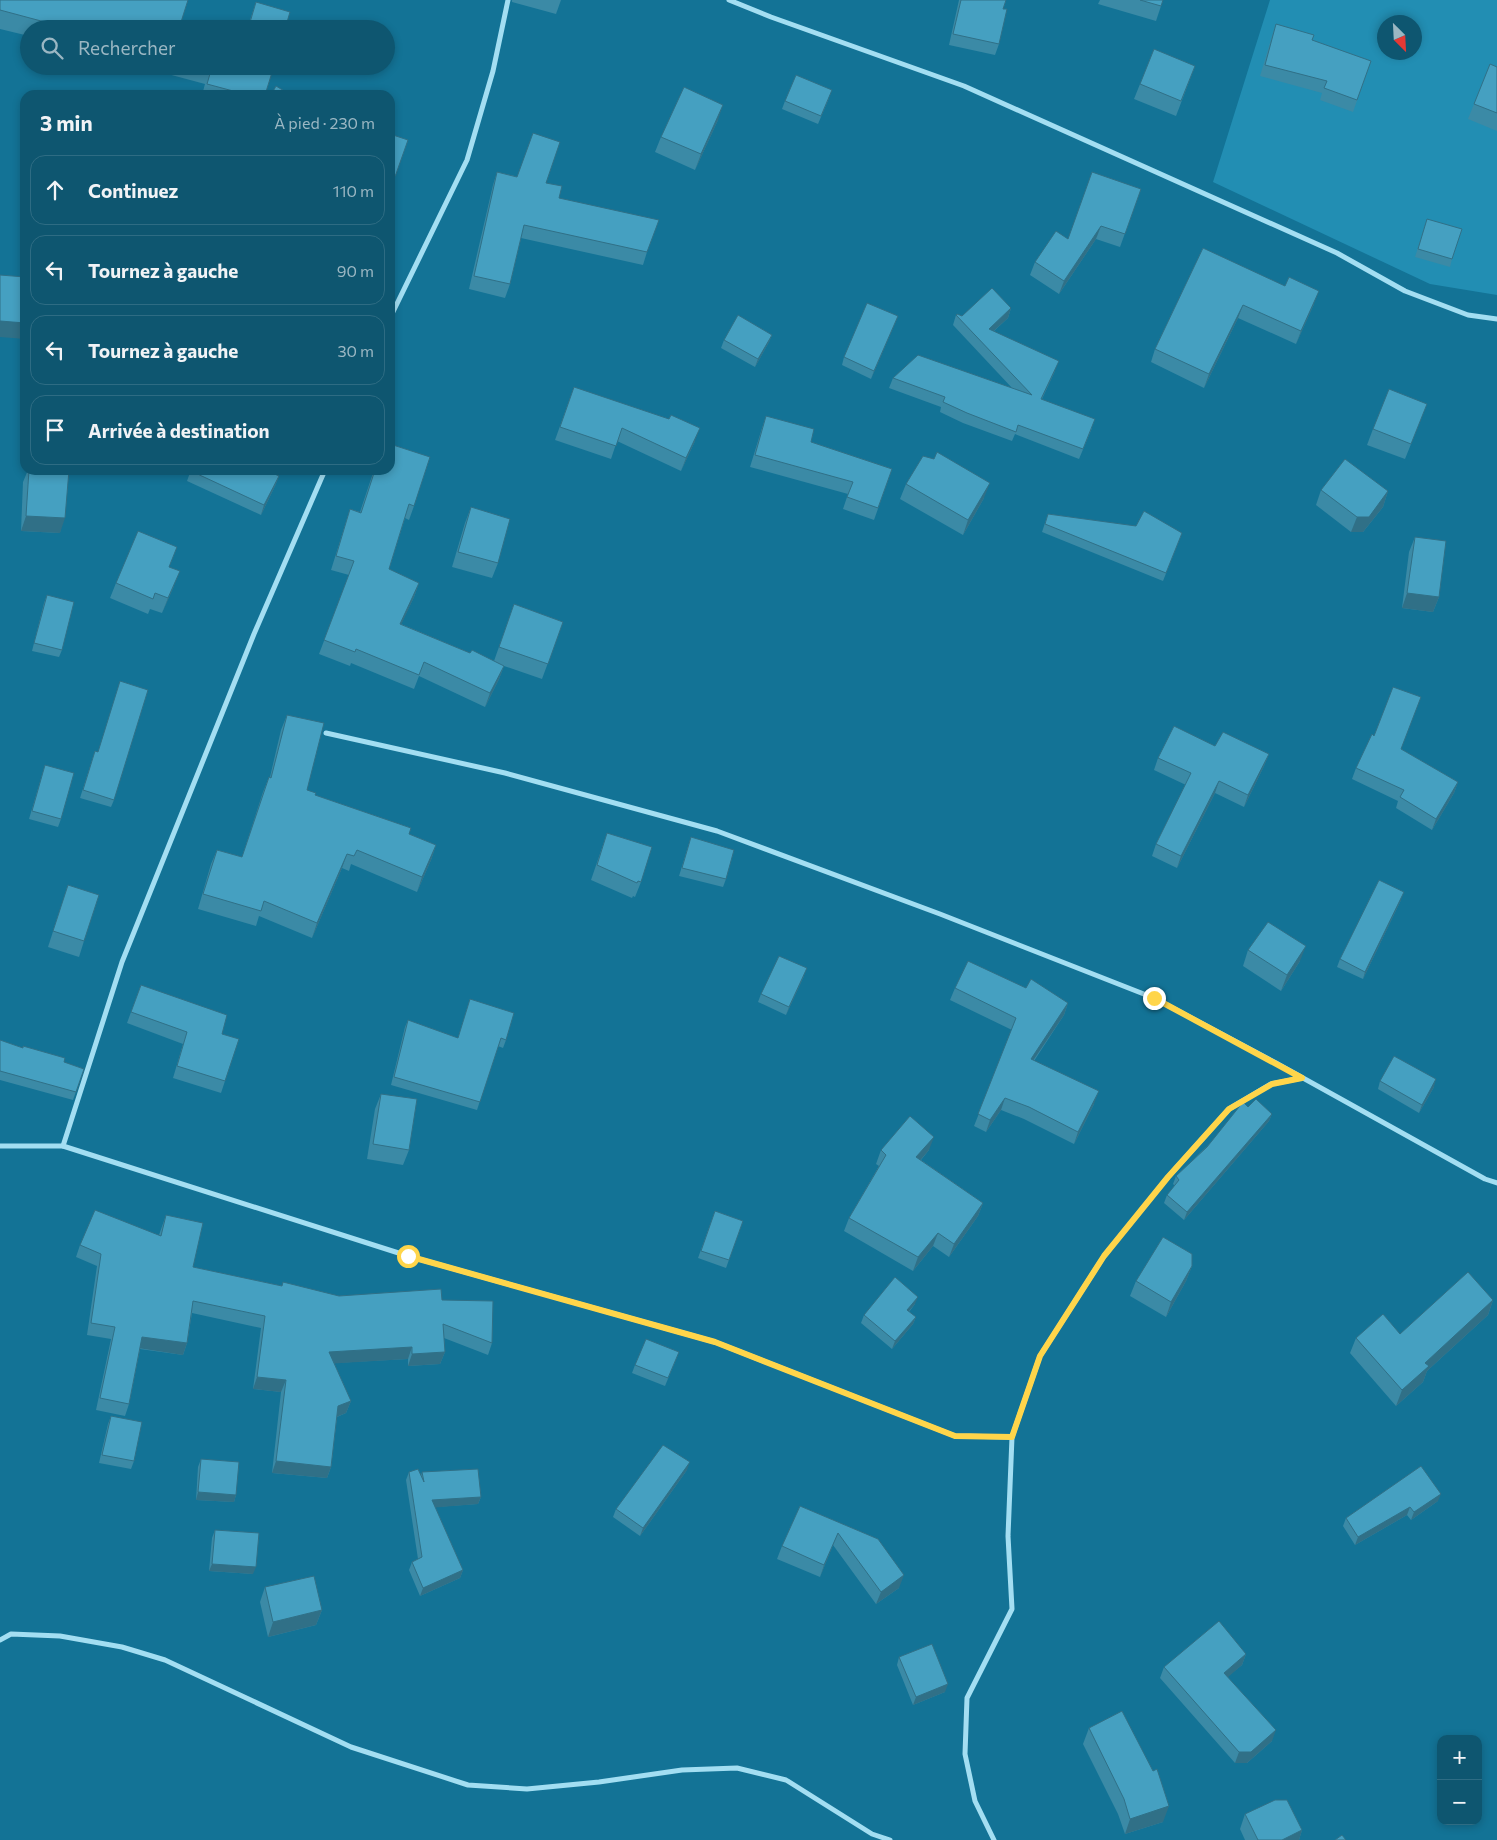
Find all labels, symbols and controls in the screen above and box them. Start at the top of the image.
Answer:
north arrow [1377,15,1422,60]
search box [20,20,395,75]
icon: search [38,34,66,62]
text: Rechercher [78,36,176,59]
text: 3 min [40,110,93,135]
text: À pied · 230 m [274,113,375,132]
icon: ahead [41,176,69,204]
text: Continuez [88,179,178,202]
text: 110 m [333,181,374,200]
icon: left [41,256,69,284]
text: Tournez à gauche [88,259,238,282]
text: 90 m [337,261,374,280]
icon: left [41,336,69,364]
text: Tournez à gauche [88,339,238,362]
text: 30 m [337,341,374,360]
icon: arrive [41,416,69,444]
text: Arrivée à destination [88,419,270,442]
route end [1143,987,1166,1010]
route start [397,1245,420,1268]
map controls [1437,1735,1482,1825]
button: + [1437,1735,1482,1780]
button: − [1437,1780,1482,1825]

